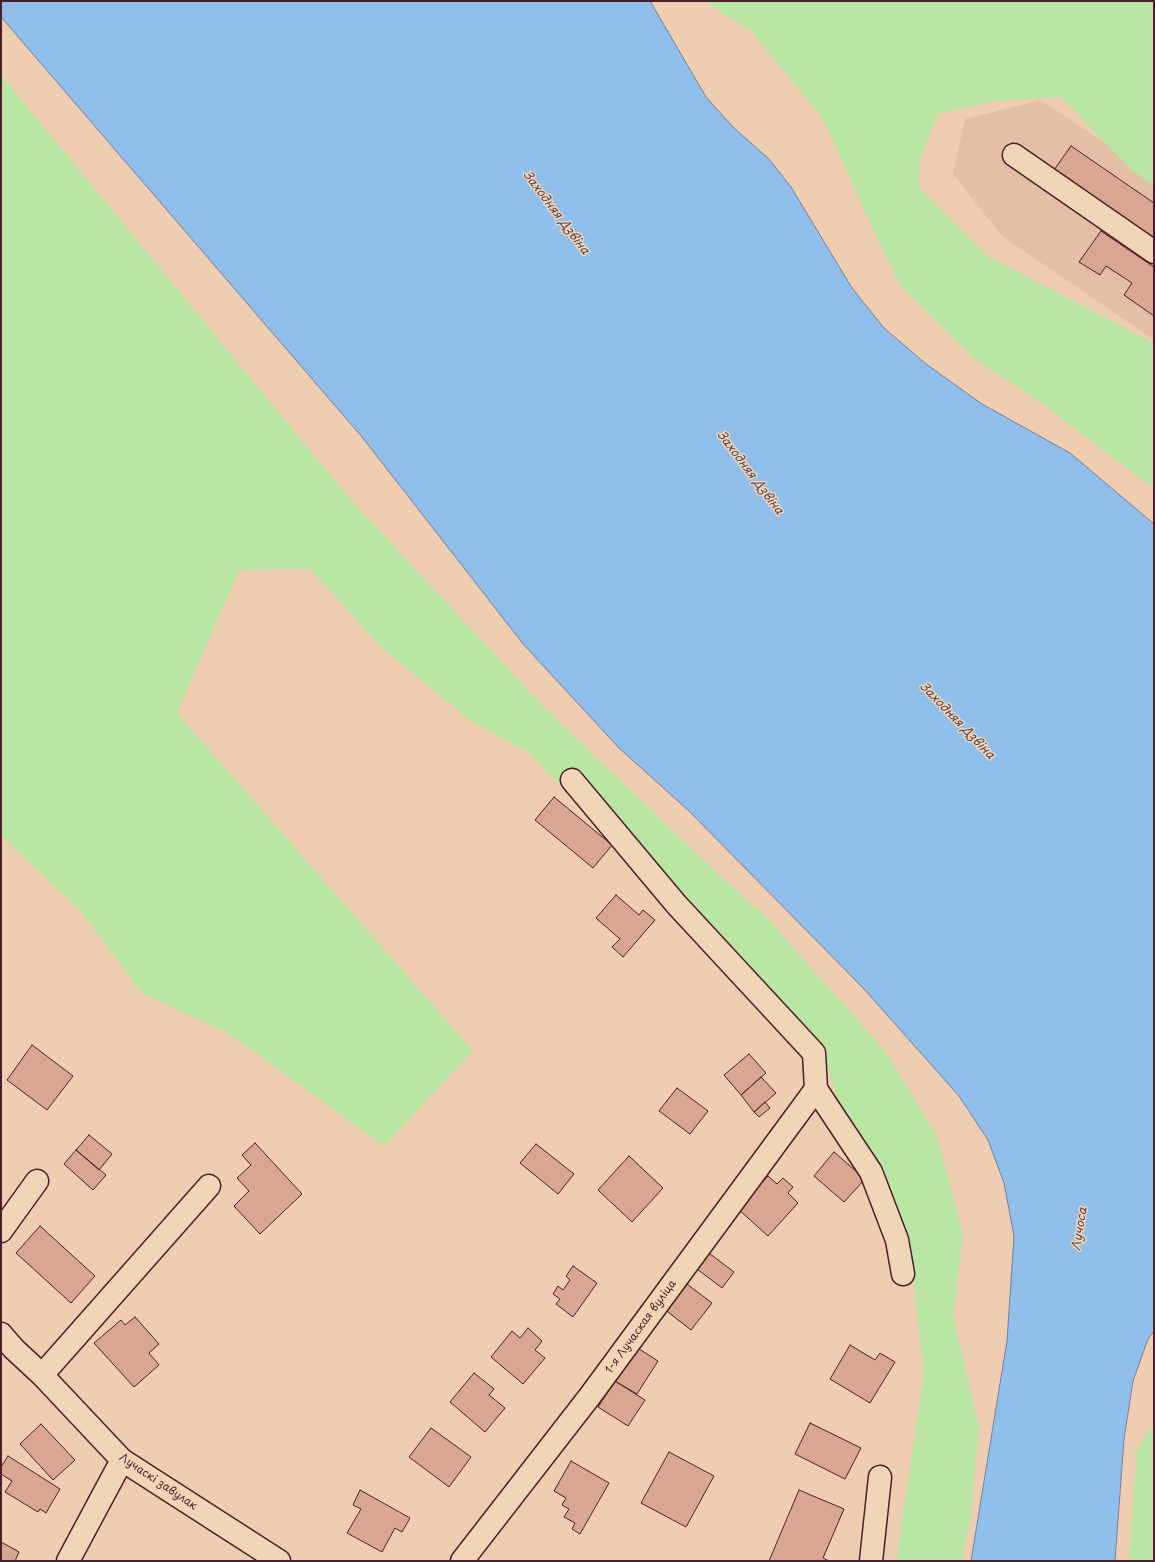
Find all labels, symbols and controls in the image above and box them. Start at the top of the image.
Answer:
water label: Заходняя Дзвіна [520,168,592,258]
water label: Заходняя Дзвіна [714,428,786,518]
water label: Заходняя Дзвіна [917,680,997,762]
water label: Лучоса [1070,1206,1090,1252]
street label: 1-я Лучаская вуліца [603,1278,679,1376]
street label: Лучаскі завулак [117,1451,199,1513]

